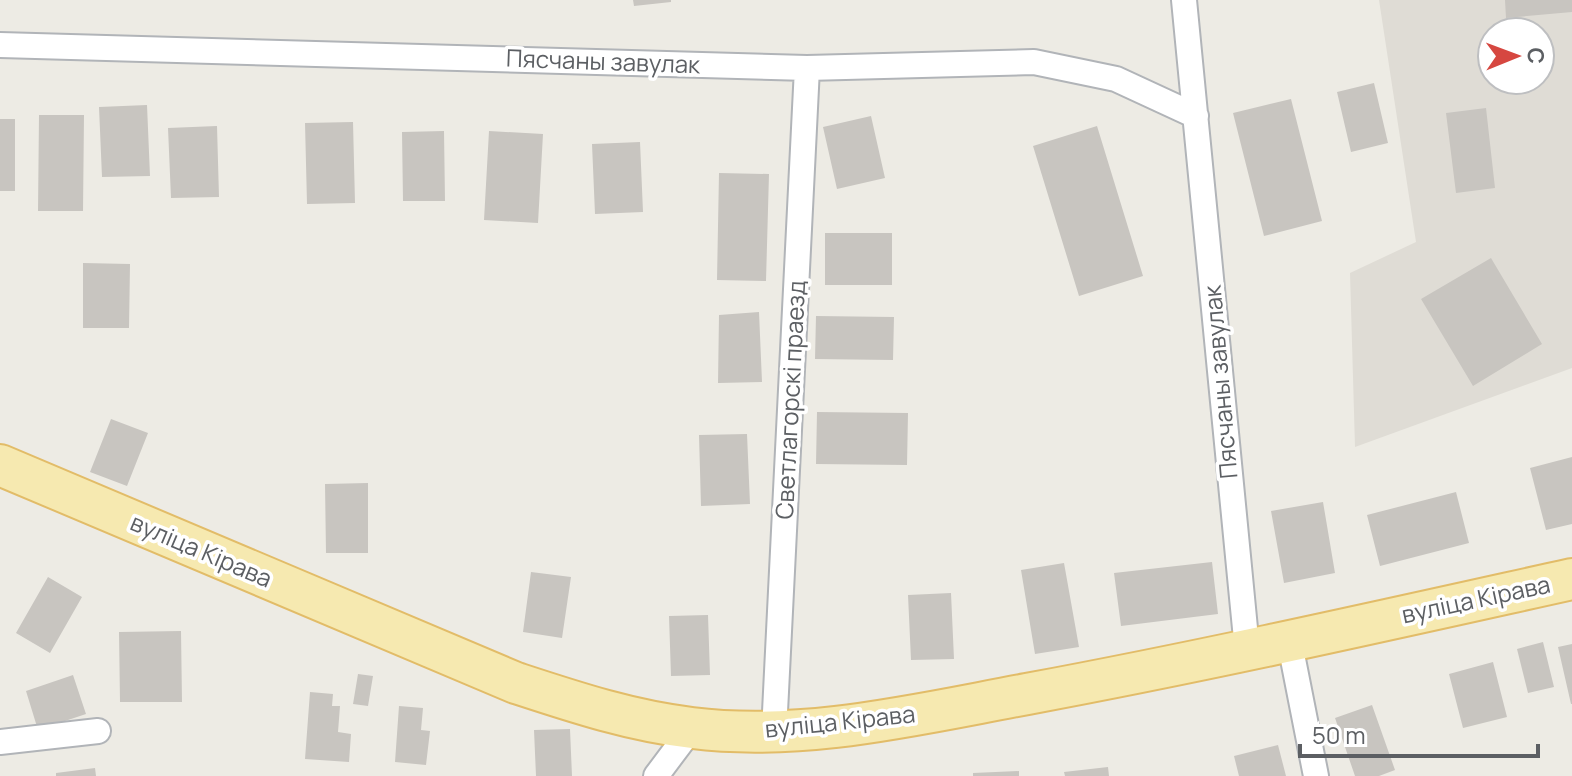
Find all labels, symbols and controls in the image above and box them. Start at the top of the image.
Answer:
north arrow [1476,16,1556,96]
street label: Пясчаны завулак [505,41,702,80]
text: С [1521,47,1551,64]
street label: Светлагорскі праезд [767,280,812,520]
street label: Пясчаны завулак [1195,283,1244,480]
street label: вуліца Кірава [126,505,278,594]
street label: вуліца Кірава [1398,567,1553,630]
street label: вуліца Кірава [763,696,917,745]
scale bar [1300,708,1538,758]
text: 50 m [1312,718,1366,751]

